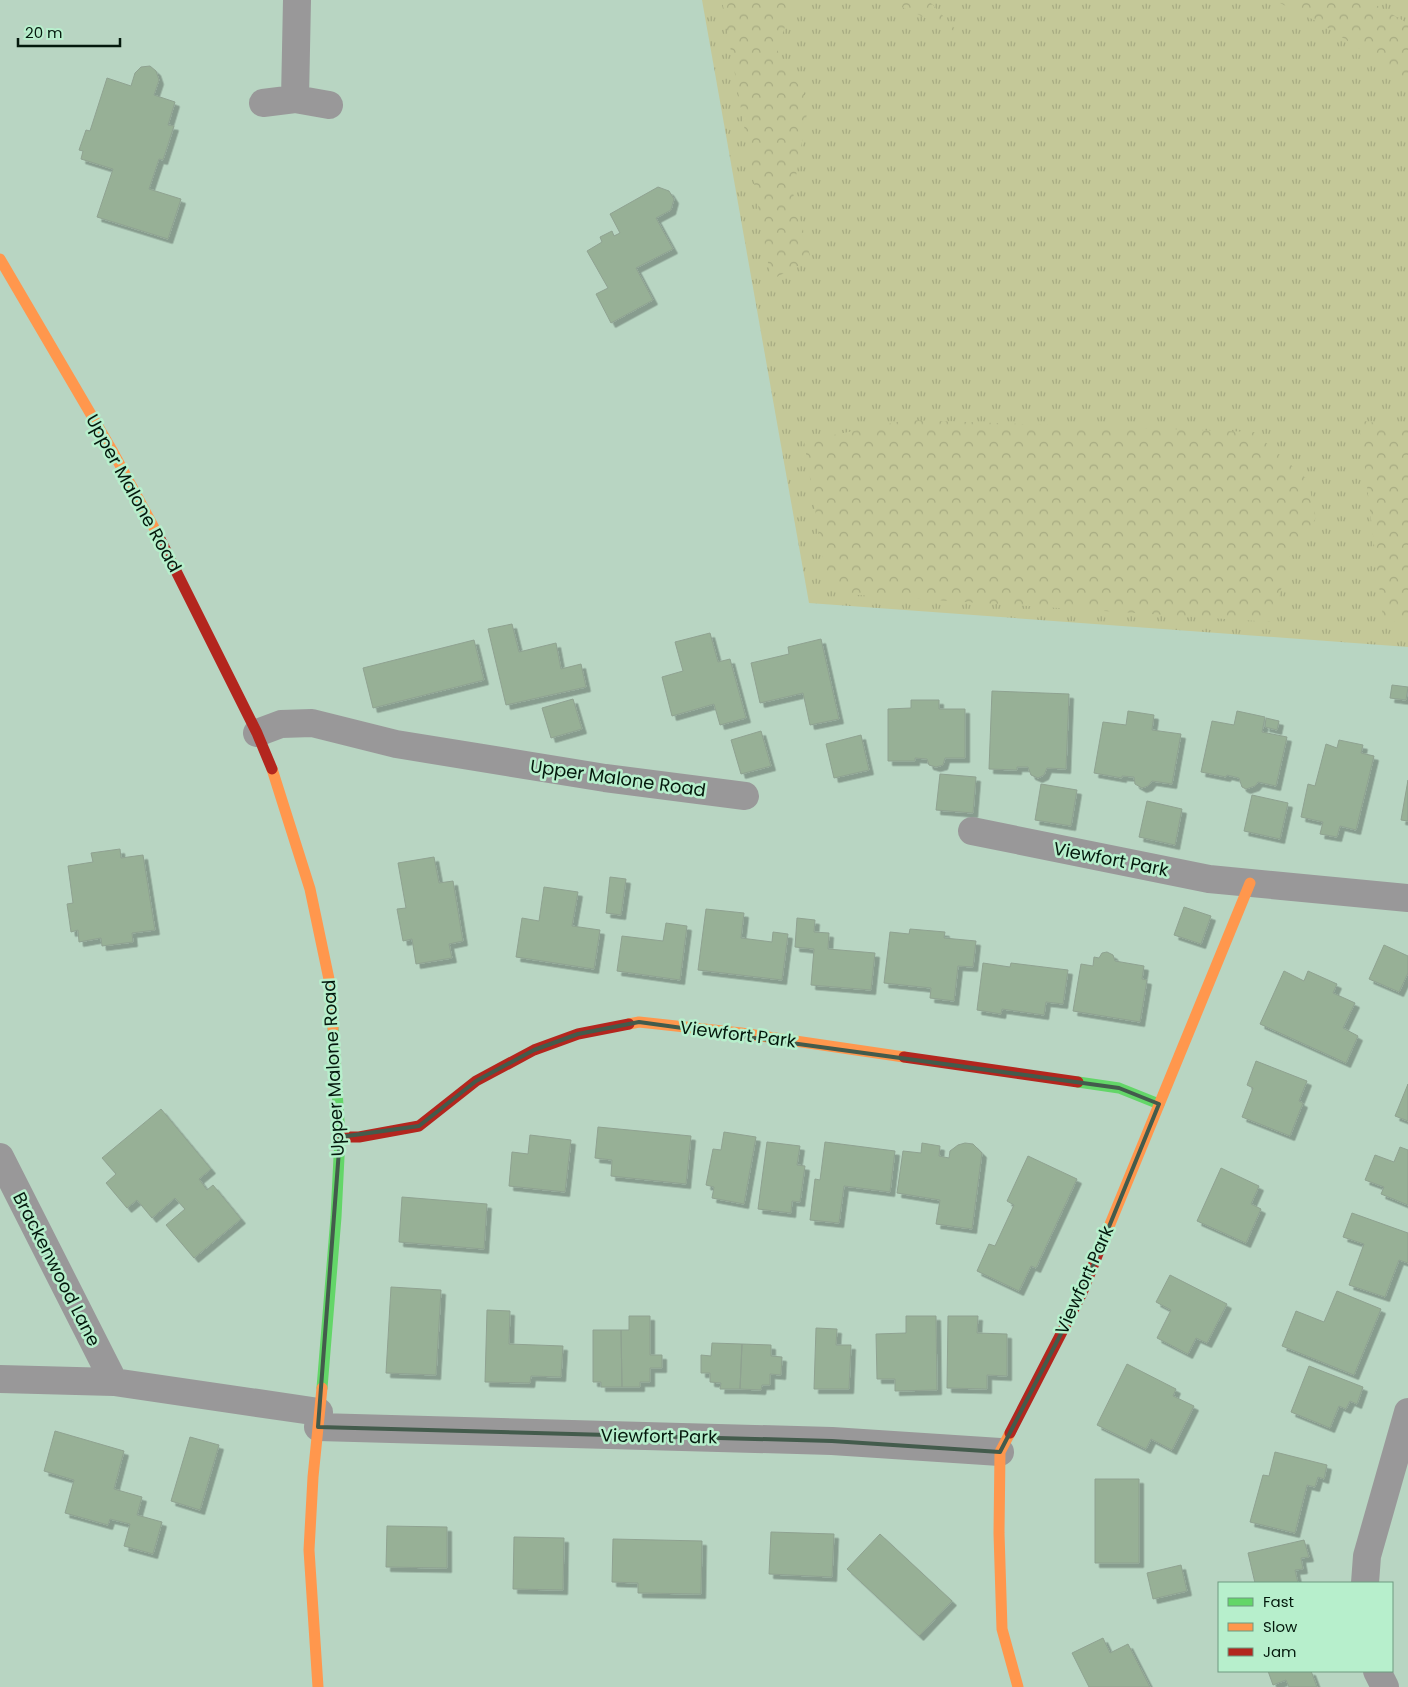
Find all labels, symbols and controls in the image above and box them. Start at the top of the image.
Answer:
scale bar [18,15,120,47]
text: 20 m [25,22,63,43]
street label: Upper Malone Road [80,410,188,576]
street label: Upper Malone Road [529,753,707,803]
street label: Viewfort Park [1051,836,1171,883]
street label: Upper Malone Road [316,979,350,1157]
street label: Viewfort Park [679,1014,798,1054]
street label: Brackenwood Lane [7,1187,107,1351]
street label: Viewfort Park [1049,1221,1119,1338]
street label: Viewfort Park [600,1422,718,1450]
legend [1218,1582,1393,1672]
text: Fast [1263,1591,1294,1612]
text: Slow [1263,1616,1298,1637]
text: Jam [1263,1641,1297,1662]

